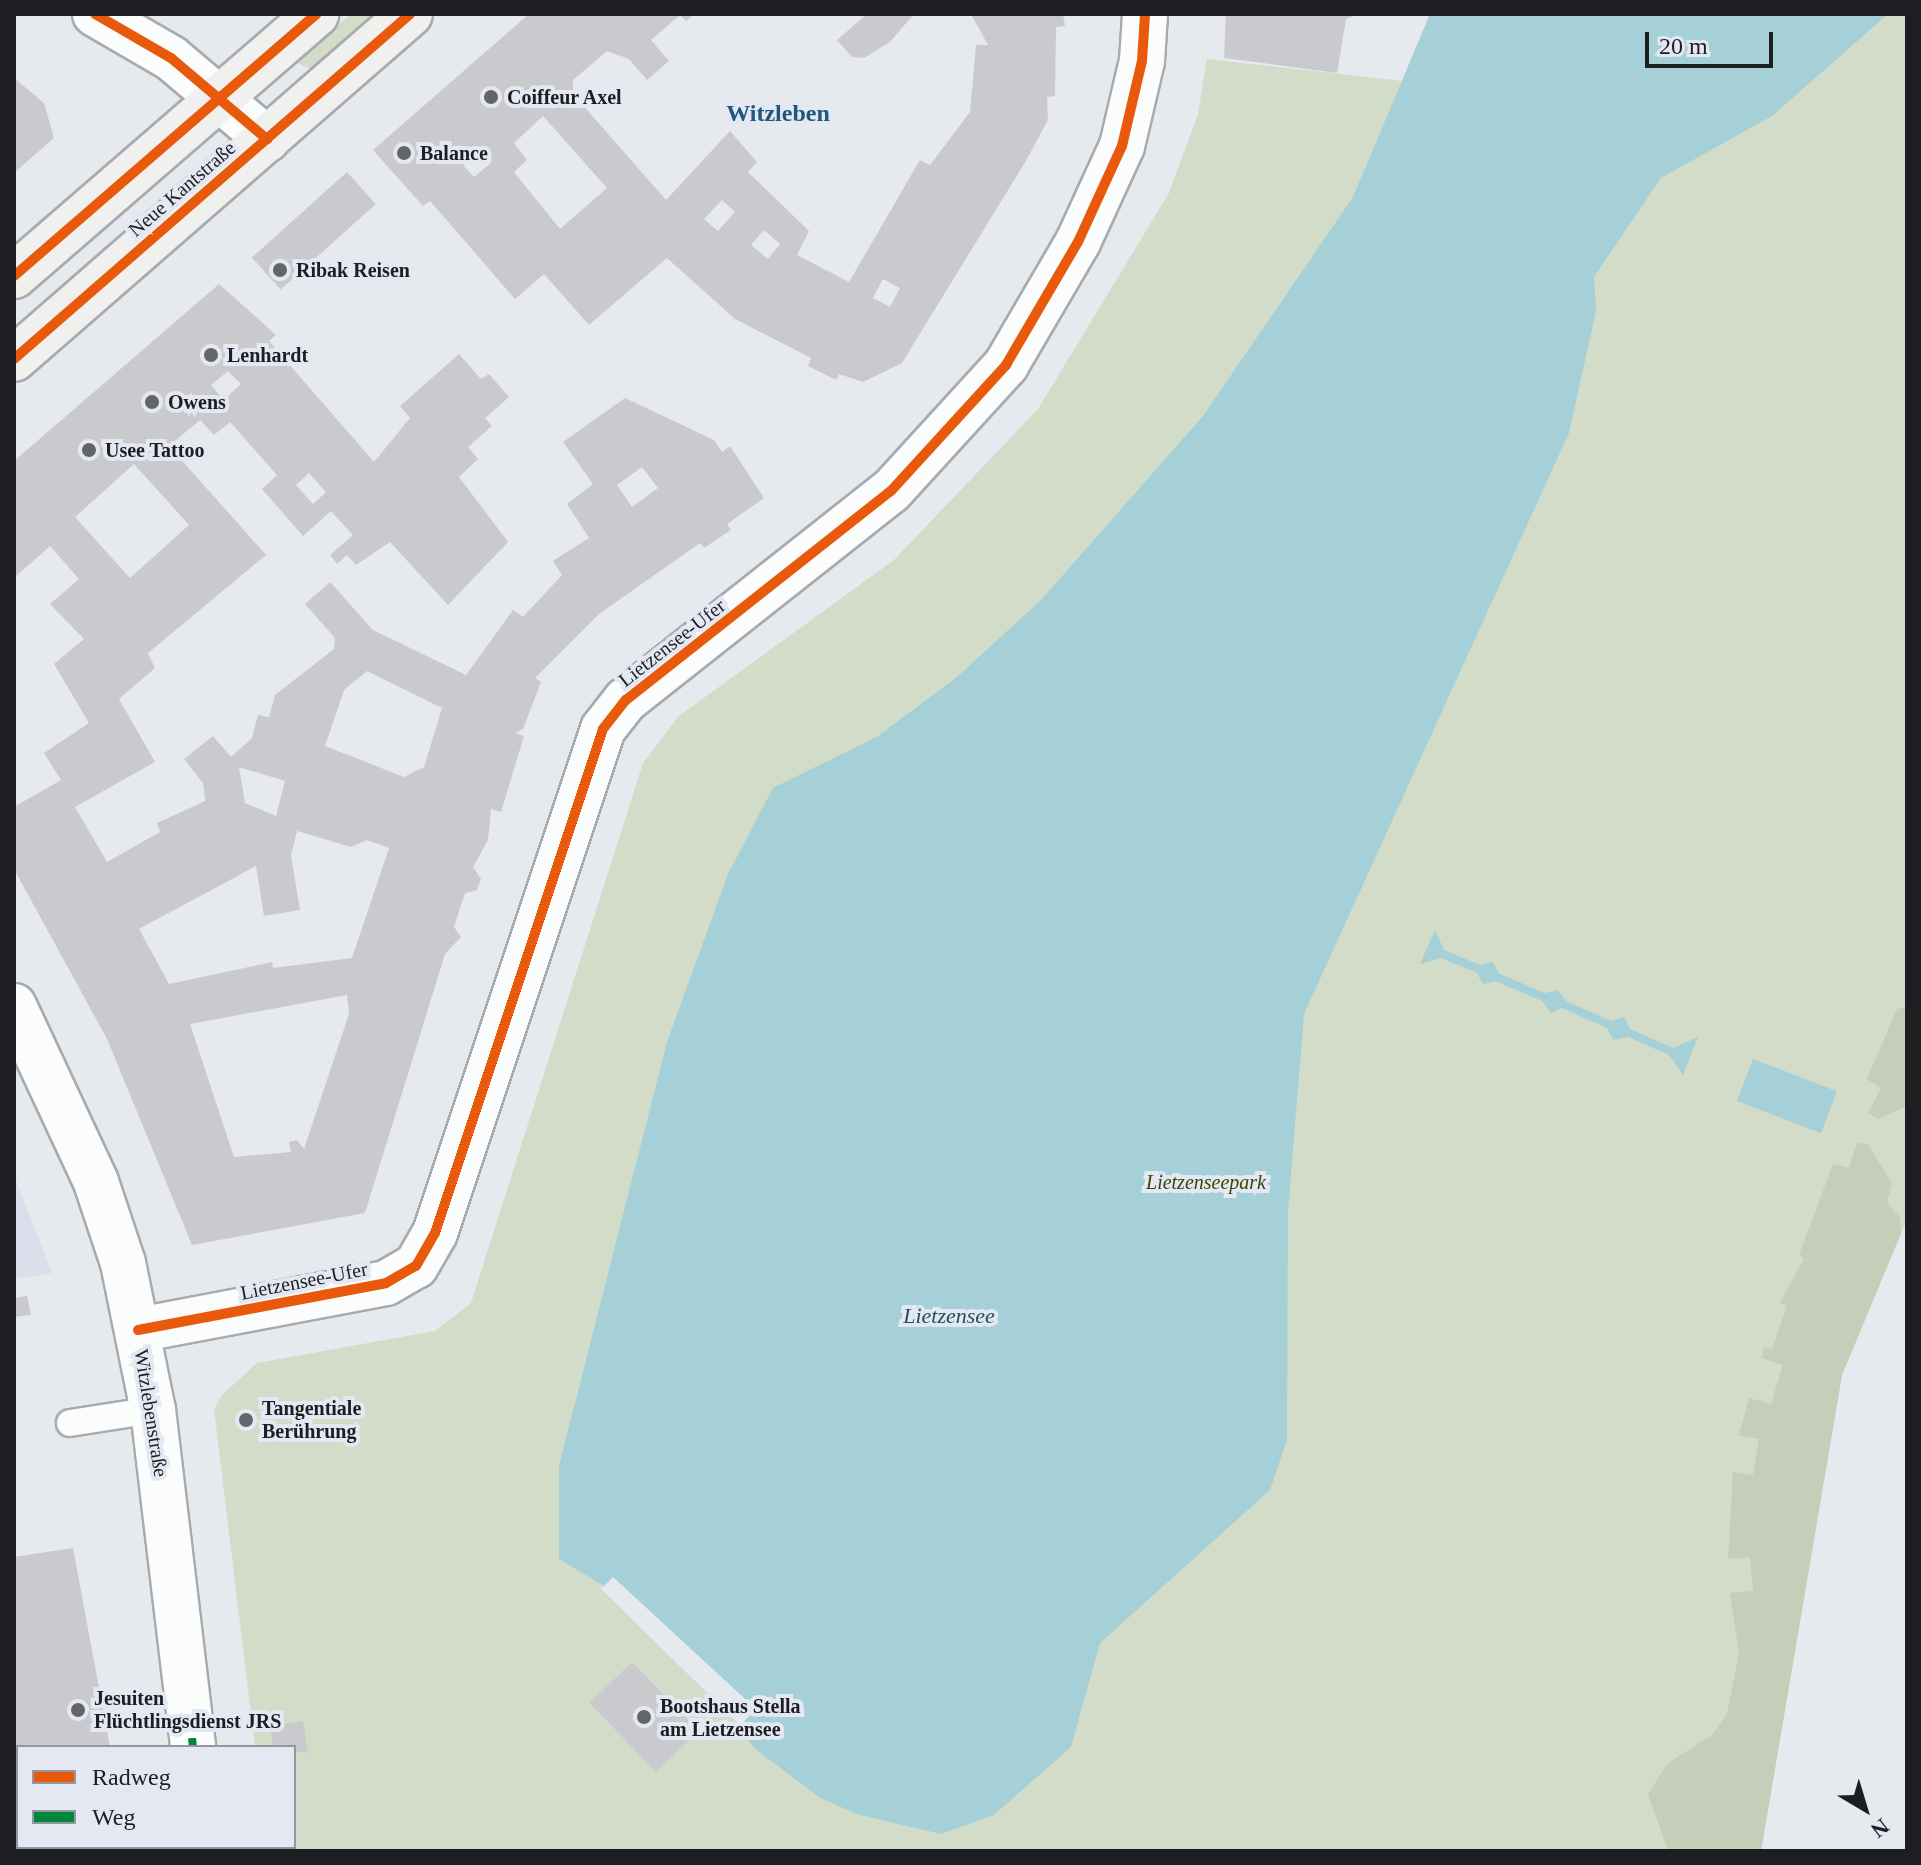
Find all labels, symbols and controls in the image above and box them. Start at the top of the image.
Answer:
scale bar [1649,16,1777,66]
text: 20 m [1659,33,1708,59]
place label: Coiffeur Axel [507,85,623,109]
marker: Coiffeur Axel [482,88,500,106]
district label: Witzleben [726,100,830,128]
street label: Neue Kantstraße [124,136,240,242]
place label: Balance [420,141,488,165]
marker: Balance [395,144,413,162]
place label: Ribak Reisen [296,258,410,282]
marker: Ribak Reisen [271,261,289,279]
place label: Lenhardt [227,343,308,367]
marker: Lenhardt [202,346,220,364]
place label: Owens [168,390,226,414]
marker: Owens [143,393,161,411]
place label: Usee Tattoo [105,438,205,462]
marker: Usee Tattoo [80,441,98,459]
street label: Lietzensee-Ufer [614,594,730,692]
park label: Lietzenseepark [1146,1170,1266,1194]
street label: Lietzensee-Ufer [238,1257,370,1305]
water label: Lietzensee [903,1303,995,1329]
street label: Witzlebenstraße [129,1347,173,1479]
place label: Tangentiale Berührung [262,1396,361,1443]
marker: Tangentiale Berührung [237,1411,255,1429]
place label: Jesuiten Flüchtlingsdienst JRS [94,1686,281,1733]
place label: Bootshaus Stella am Lietzensee [660,1694,801,1741]
marker: Jesuiten Flüchtlingsdienst JRS [69,1701,87,1719]
marker: Bootshaus Stella am Lietzensee [635,1708,653,1726]
legend [16,1745,296,1849]
text: Radweg [92,1764,171,1790]
north arrow [1825,1769,1905,1849]
text: Weg [92,1804,135,1830]
text: N [1866,1814,1894,1843]

